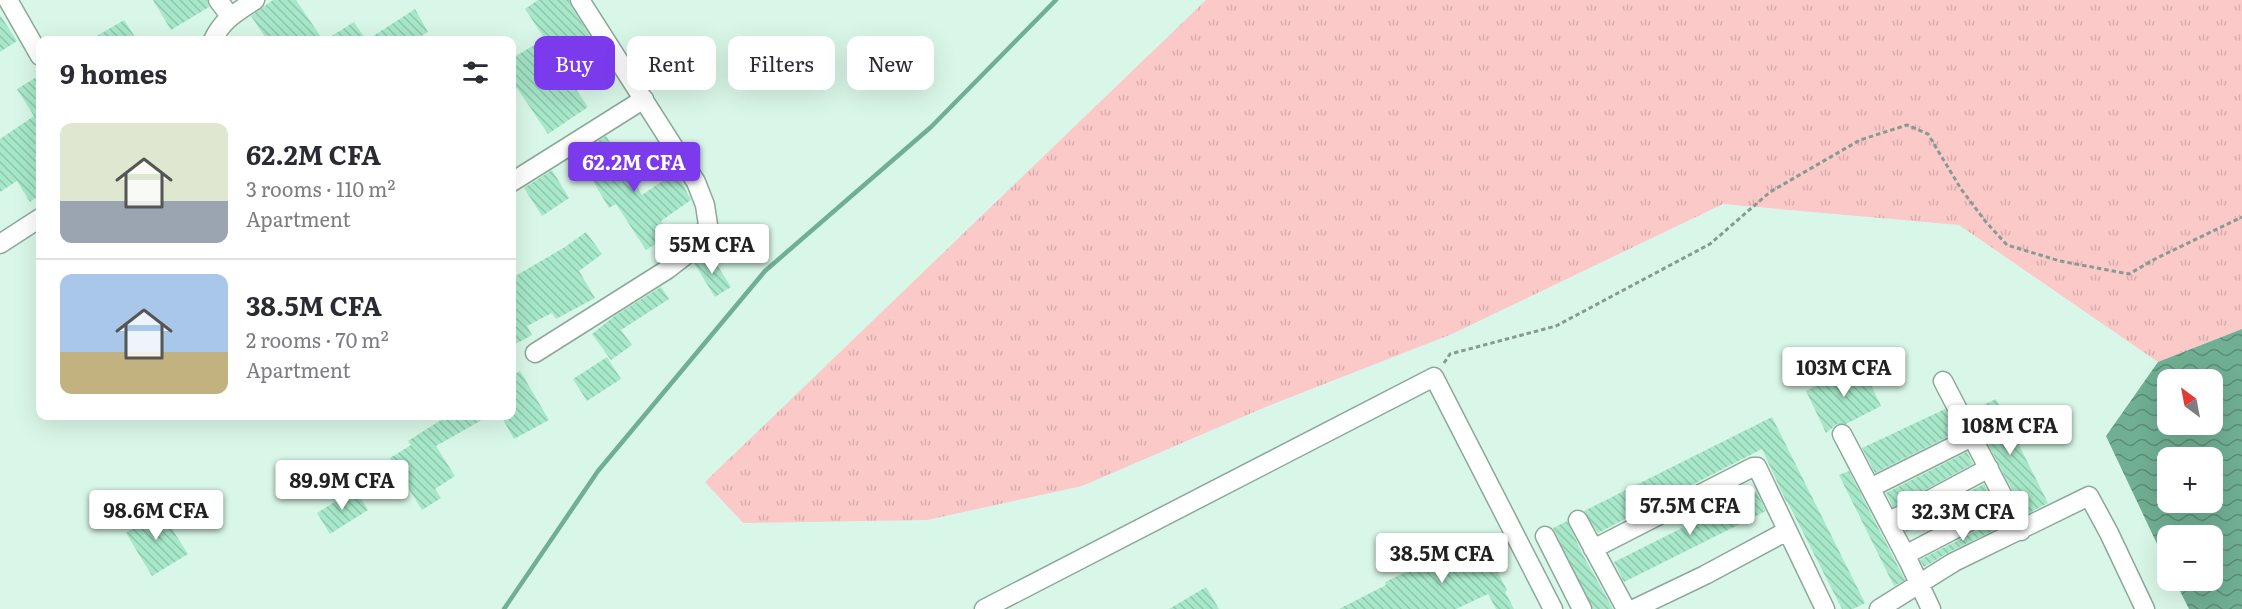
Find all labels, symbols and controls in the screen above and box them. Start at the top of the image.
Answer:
chip: Buy [534,36,615,90]
chip: Rent [627,36,716,90]
chip: Filters [728,36,835,90]
chip: New [847,36,934,90]
text: 9 homes [60,53,167,92]
icon: filters [459,56,492,89]
text: 62.2M CFA [246,134,381,173]
pin: 62.2M CFA [565,142,703,193]
text: 62.2M CFA [582,146,686,176]
icon: home [108,147,180,219]
text: 3 rooms · 110 m² [246,173,395,203]
text: Apartment [246,203,351,233]
pin: 55M CFA [657,224,767,275]
text: 55M CFA [669,228,755,258]
text: 38.5M CFA [246,285,382,324]
icon: home [108,298,180,370]
text: 2 rooms · 70 m² [246,324,389,354]
pin: 103M CFA [1782,347,1906,398]
text: 103M CFA [1796,351,1892,381]
text: Apartment [246,354,351,384]
north arrow [2157,369,2223,435]
map controls [2157,369,2223,591]
pin: 108M CFA [1948,405,2072,456]
text: 108M CFA [1962,409,2058,439]
button: + [2157,447,2223,513]
pin: 89.9M CFA [273,460,411,511]
text: 89.9M CFA [289,464,395,494]
pin: 57.5M CFA [1621,485,1759,536]
text: 57.5M CFA [1640,489,1740,519]
pin: 98.6M CFA [87,490,225,541]
pin: 32.3M CFA [1894,491,2032,542]
text: 98.6M CFA [103,494,209,524]
text: 32.3M CFA [1911,495,2015,525]
button: − [2157,525,2223,591]
pin: 38.5M CFA [1373,533,1511,584]
text: 38.5M CFA [1390,537,1494,567]

